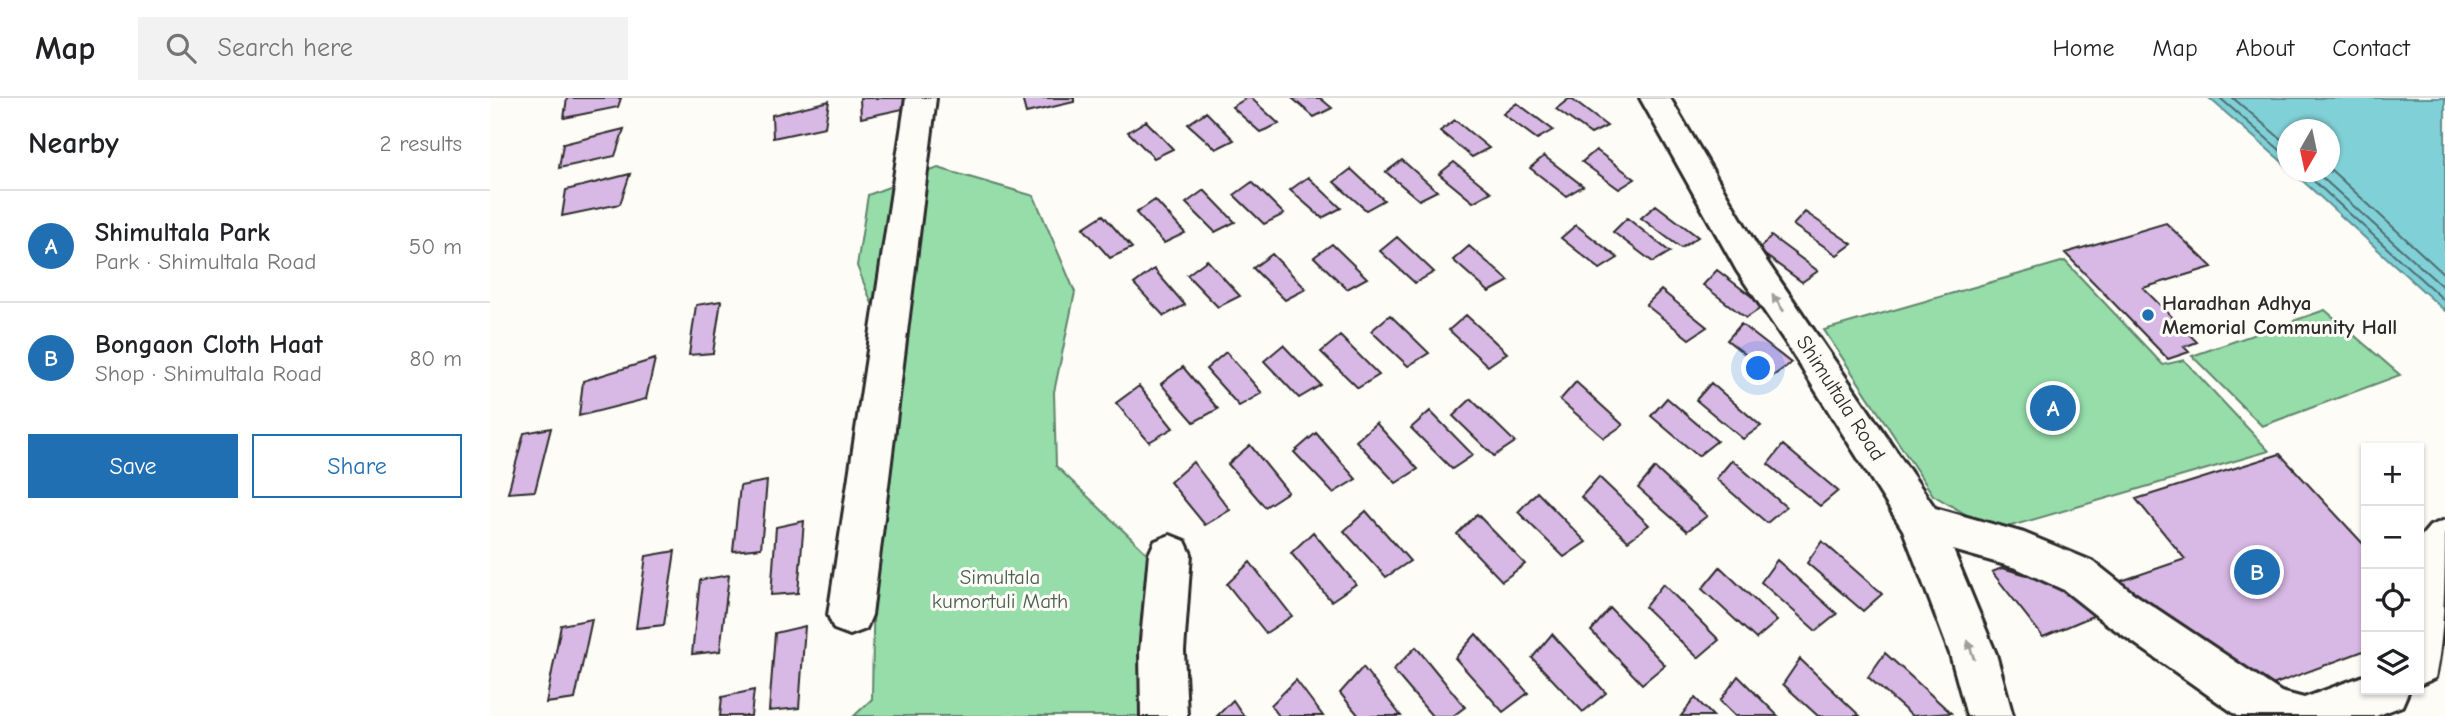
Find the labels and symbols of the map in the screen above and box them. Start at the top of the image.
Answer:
north arrow [2277,119,2340,182]
place label: Haradhan Adhya Memorial Community Hall [2162,291,2397,339]
one-way arrow [1771,294,1785,312]
marker: Haradhan Adhya Memorial Community Hall [2140,307,2156,323]
street label: Shimultala Road [1792,331,1890,465]
your location [1741,351,1775,385]
pin: A [2030,382,2076,434]
pin: B [2234,546,2280,598]
park label: Simultala kumortuli Math [932,565,1068,613]
one-way arrow [1965,640,1976,661]

